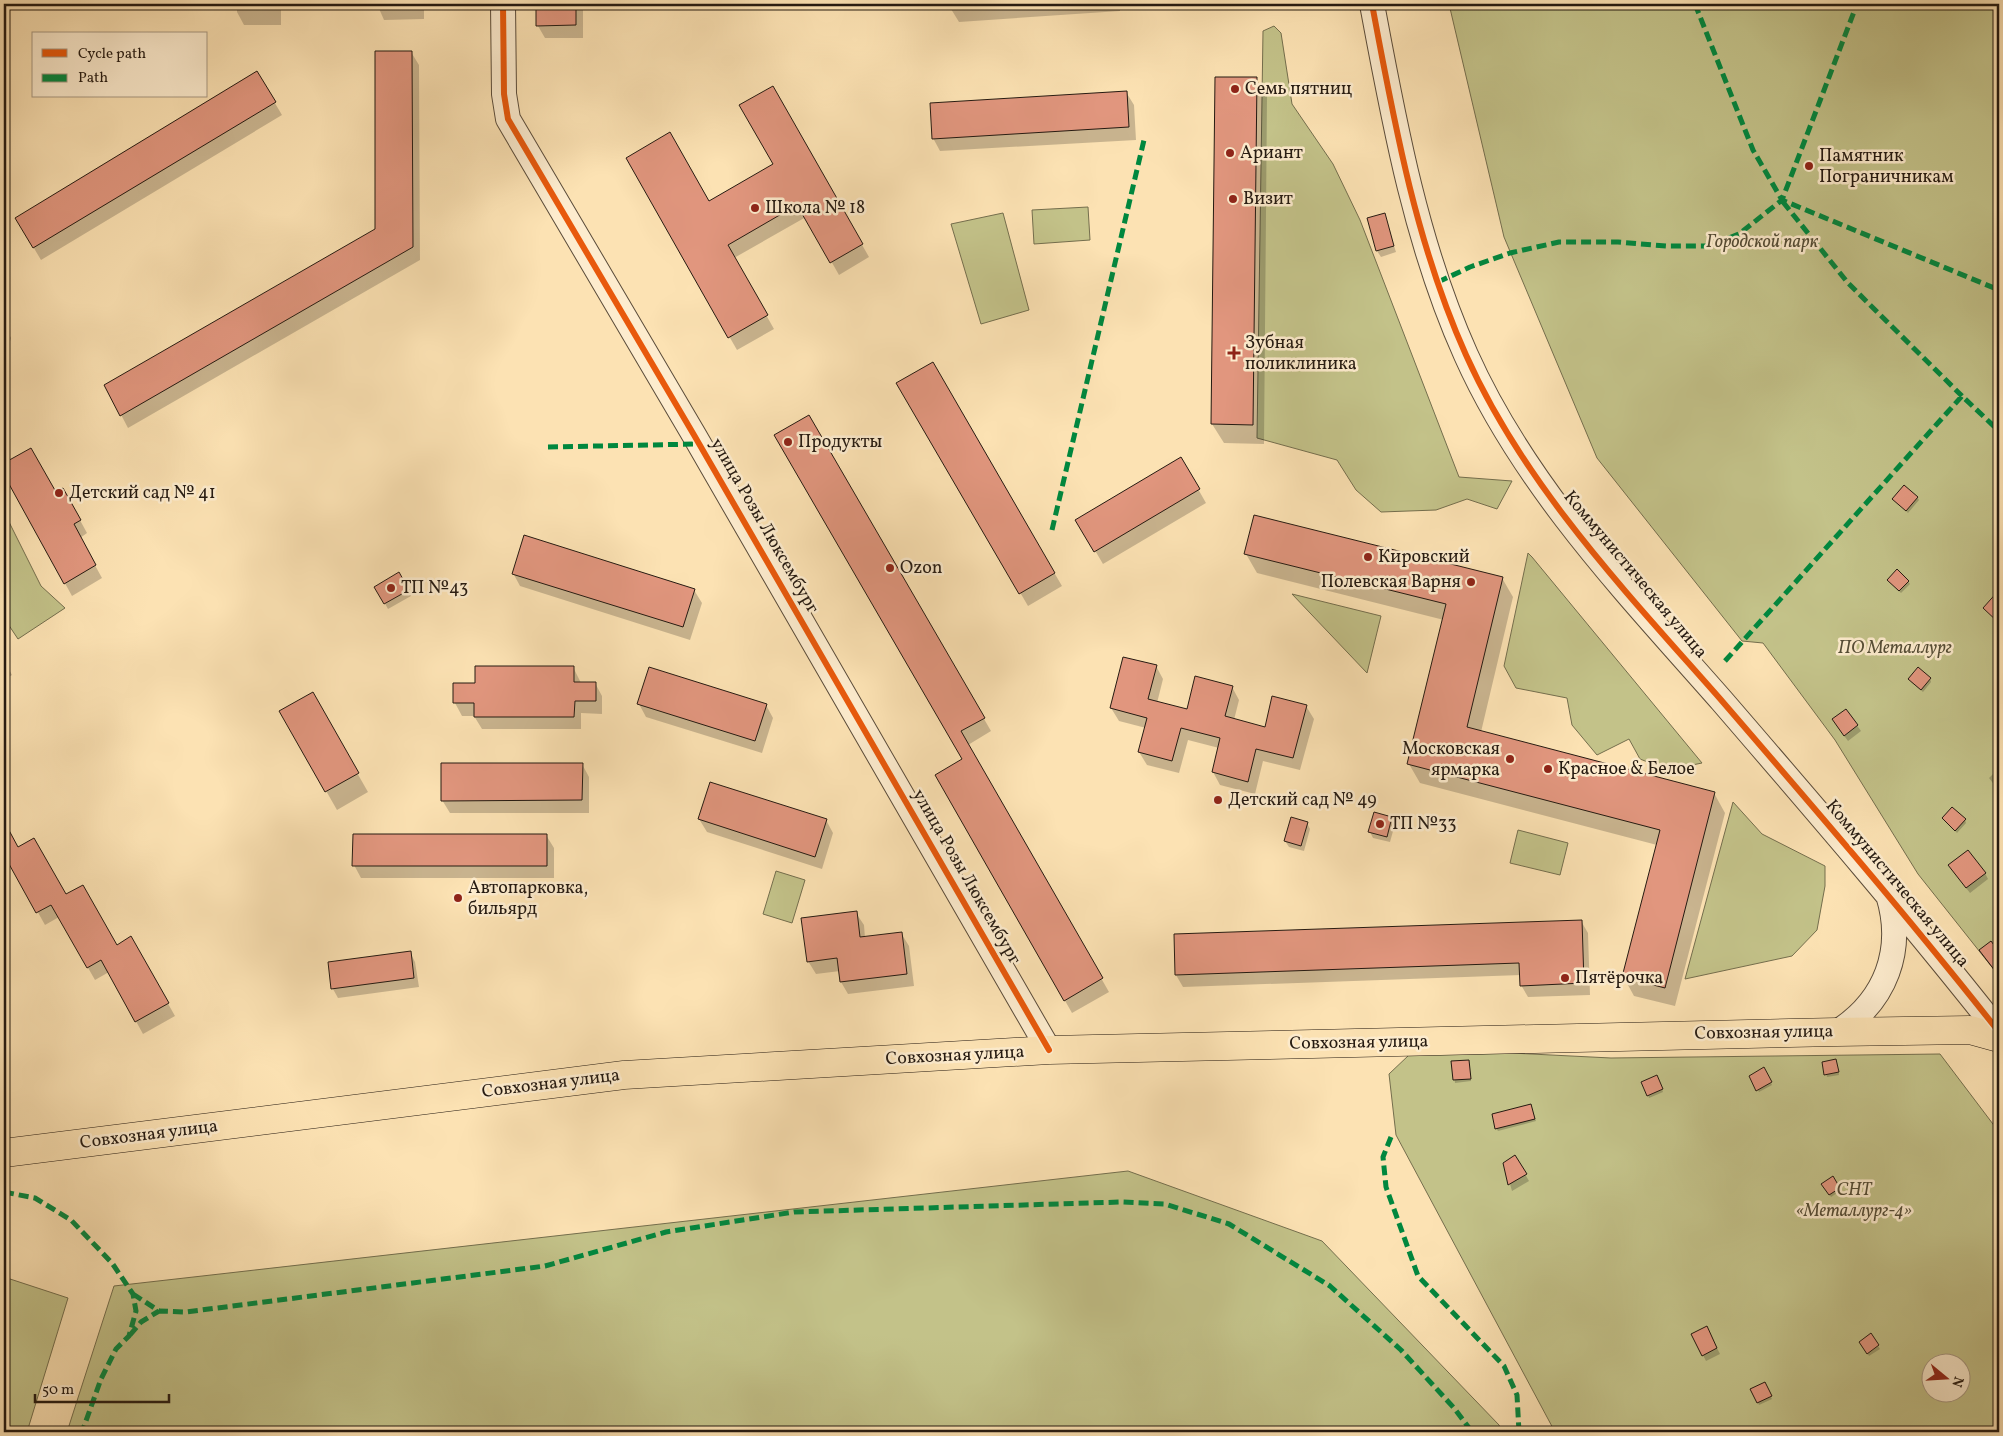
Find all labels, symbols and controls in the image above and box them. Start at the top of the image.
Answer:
legend [32,32,208,98]
text: Cycle path [78,44,146,65]
text: Path [78,68,108,89]
place label: Семь пятниц [1245,77,1352,102]
marker: Семь пятниц [1229,83,1241,95]
place label: Ариант [1240,141,1303,166]
place label: Памятник Пограничникам [1819,144,1953,190]
marker: Ариант [1224,147,1236,159]
marker: Памятник Пограничникам [1803,160,1815,172]
place label: Визит [1243,187,1293,212]
marker: Визит [1227,193,1239,205]
place label: Школа № 18 [765,196,865,221]
marker: Школа № 18 [749,202,761,214]
park label: Городской парк [1706,230,1818,255]
place label: Зубная поликлиника [1245,331,1357,377]
marker: Зубная поликлиника [1227,346,1241,360]
place label: Продукты [798,430,883,455]
street label: улица Розы Люксембург [703,434,825,618]
marker: Продукты [782,436,794,448]
place label: Детский сад № 41 [69,481,216,506]
street label: Коммунистическая улица [1557,486,1713,664]
marker: Детский сад № 41 [53,487,65,499]
place label: Кировский [1378,545,1470,570]
marker: Кировский [1362,551,1374,563]
place label: Ozon [900,556,943,581]
marker: Ozon [884,562,896,574]
place label: Полевская Варня [1321,570,1461,595]
place label: ТП №43 [401,576,468,601]
marker: Полевская Варня [1465,576,1477,588]
marker: ТП №43 [385,582,397,594]
park label: ПО Металлург [1838,636,1953,661]
place label: Московская ярмарка [1402,737,1500,783]
marker: Московская ярмарка [1504,753,1516,765]
place label: Красное & Белое [1558,757,1695,782]
marker: Красное & Белое [1542,763,1554,775]
street label: улица Розы Люксембург [905,785,1027,969]
place label: Детский сад № 49 [1228,788,1377,813]
marker: Детский сад № 49 [1212,794,1224,806]
street label: Коммунистическая улица [1819,795,1975,973]
place label: ТП №33 [1390,812,1456,837]
marker: ТП №33 [1374,818,1386,830]
place label: Автопарковка, бильярд [468,876,588,922]
marker: Автопарковка, бильярд [452,892,464,904]
place label: Пятёрочка [1575,966,1663,991]
marker: Пятёрочка [1559,972,1571,984]
street label: Совхозная улица [1694,1019,1834,1047]
street label: Совхозная улица [1289,1029,1429,1057]
street label: Совхозная улица [885,1040,1025,1072]
street label: Совхозная улица [481,1063,622,1105]
street label: Совхозная улица [79,1114,220,1156]
park label: СНТ «Металлург-4» [1796,1178,1912,1224]
north arrow [1920,1354,1970,1404]
scale bar [35,1371,169,1403]
text: N [1946,1374,1968,1389]
text: 50 m [42,1380,74,1401]

